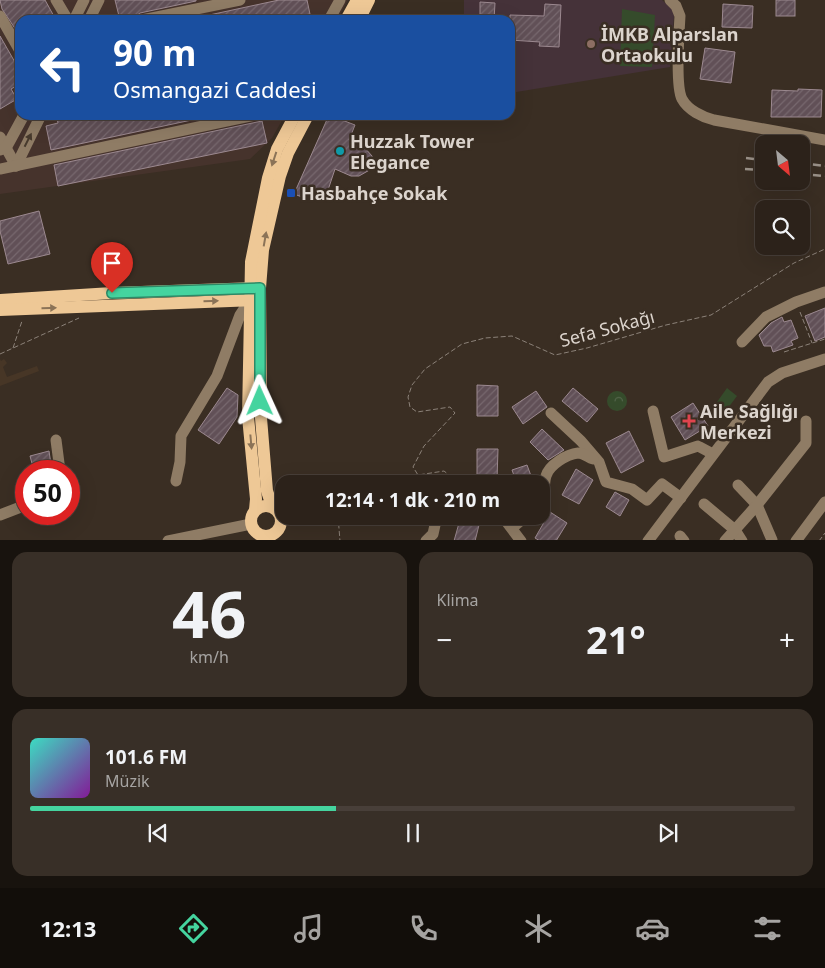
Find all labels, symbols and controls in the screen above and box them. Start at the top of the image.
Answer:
place label: İMKB Alparslan Ortaokulu [601,22,738,67]
text: 90 m [113,29,196,76]
icon: left [30,35,95,100]
marker: İMKB Alparslan Ortaokulu [585,38,597,50]
text: Osmangazi Caddesi [113,74,317,104]
place label: Huzzak Tower Elegance [350,129,474,174]
one-way arrow [24,133,32,147]
north arrow [755,135,810,190]
map controls [755,135,810,255]
marker: Huzzak Tower Elegance [334,145,346,157]
one-way arrow [270,152,278,167]
place label: Hasbahçe Sokak [301,181,448,205]
marker: Hasbahçe Sokak [285,187,297,199]
button: search [755,200,810,255]
one-way arrow [262,231,270,247]
pin [91,242,133,293]
icon: arrive [98,249,126,277]
one-way arrow [203,297,219,305]
one-way arrow [41,304,57,312]
street label: Sefa Sokağı [557,304,657,352]
position arrow [233,374,285,426]
place label: Aile Sağlığı Merkezi [700,399,798,444]
marker: Aile Sağlığı Merkezi [682,414,696,428]
one-way arrow [247,434,255,450]
speed limit sign: 50 [15,460,80,525]
text: 12:14 · 1 dk · 210 m [325,487,500,513]
text: 46 [172,569,246,657]
text: Klima [437,589,479,611]
text: 21° [586,613,646,665]
text: − [437,620,453,658]
text: + [779,620,795,658]
text: km/h [190,646,229,668]
text: 101.6 FM [105,744,187,770]
text: Müzik [105,770,150,792]
icon: previous [144,819,172,847]
icon: pause [399,819,427,847]
icon: next [654,819,682,847]
icon: directions [176,911,211,946]
icon: music [291,911,326,946]
icon: phone [406,911,441,946]
icon: climate [521,911,556,946]
icon: car [635,911,670,946]
icon: filters [750,911,785,946]
text: 12:13 [40,913,96,943]

